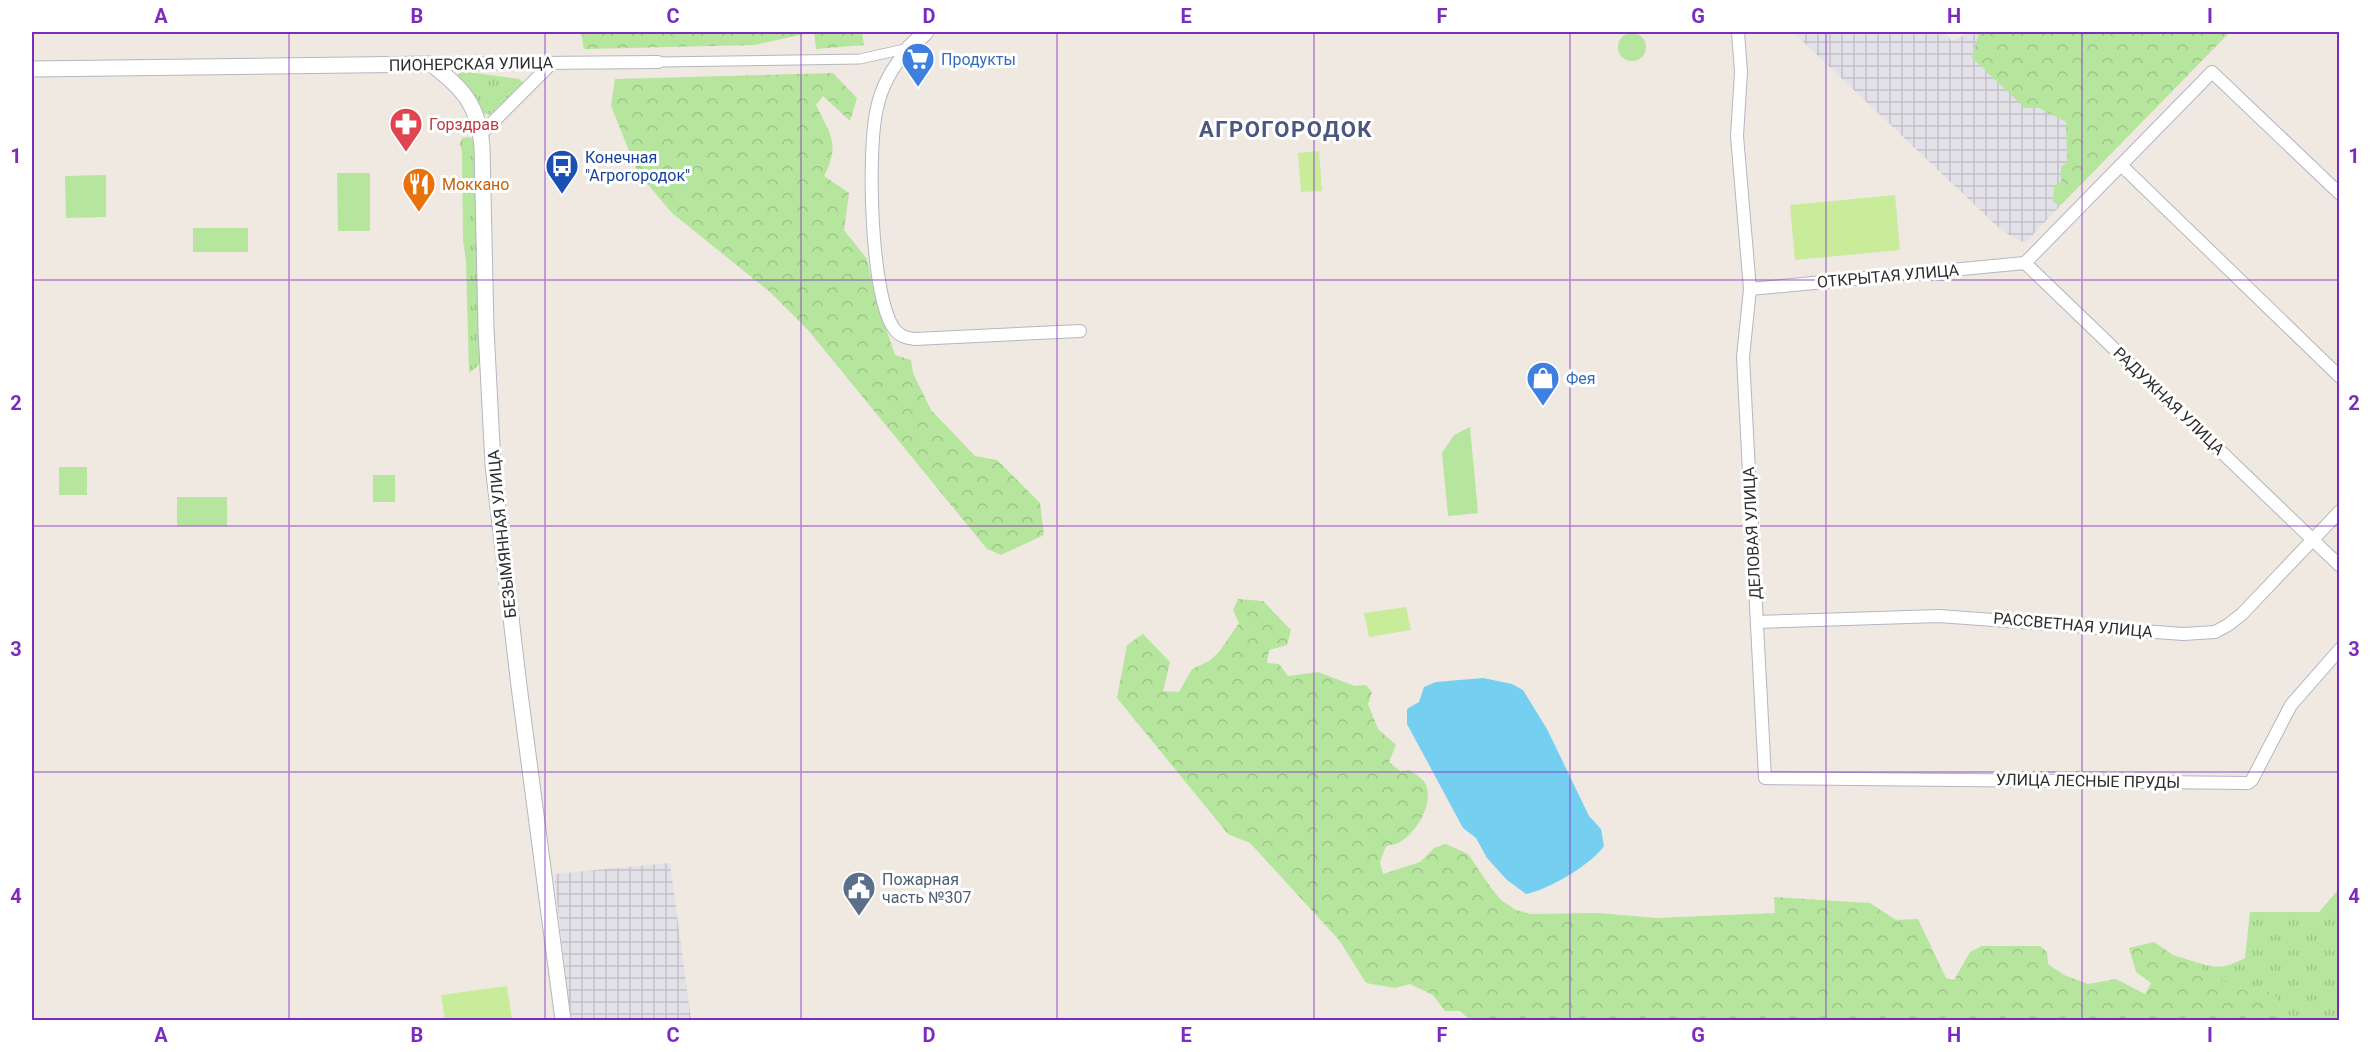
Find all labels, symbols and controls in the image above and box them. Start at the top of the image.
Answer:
text: A [154,4,168,28]
text: B [411,4,423,28]
text: C [666,4,680,28]
text: D [923,4,936,28]
text: E [1180,4,1192,28]
text: F [1437,4,1448,28]
text: G [1691,4,1705,28]
text: H [1947,4,1961,28]
text: I [2207,4,2213,28]
supermarket icon: Продукты [900,41,936,88]
place label: Продукты [941,50,1016,69]
street label: ПИОНЕРСКАЯ УЛИЦА [389,53,554,75]
pharmacy icon: Горздрав [388,106,424,153]
place label: Горздрав [429,115,499,134]
district label: АГРОГОРОДОК [1199,117,1373,142]
text: 1 [10,144,22,168]
text: 1 [2348,144,2360,168]
bus stop icon: Конечная "Агрогородок" [544,148,580,195]
place label: Конечная "Агрогородок" [585,148,690,185]
restaurant icon: Моккано [401,166,437,213]
place label: Моккано [442,175,509,194]
street label: ОТКРЫТАЯ УЛИЦА [1816,260,1960,292]
street label: РАДУЖНАЯ УЛИЦА [2110,343,2229,459]
shop icon: Фея [1525,360,1561,407]
place label: Фея [1566,369,1596,388]
text: 2 [10,391,22,415]
text: 2 [2348,391,2360,415]
street label: БЕЗЫМЯННАЯ УЛИЦА [484,448,520,619]
street label: ДЕЛОВАЯ УЛИЦА [1739,466,1765,600]
street label: РАССВЕТНАЯ УЛИЦА [1993,609,2154,641]
text: 3 [10,637,22,661]
text: 3 [2348,637,2360,661]
street label: УЛИЦА ЛЕСНЫЕ ПРУДЫ [1996,770,2180,792]
public building icon: Пожарная часть №307 [841,870,877,917]
place label: Пожарная часть №307 [882,870,972,907]
text: 4 [10,884,22,908]
text: 4 [2348,884,2360,908]
text: A [154,1023,168,1047]
text: B [411,1023,423,1047]
text: C [666,1023,680,1047]
text: D [923,1023,936,1047]
text: E [1180,1023,1192,1047]
text: F [1437,1023,1448,1047]
text: G [1691,1023,1705,1047]
text: H [1947,1023,1961,1047]
text: I [2207,1023,2213,1047]

